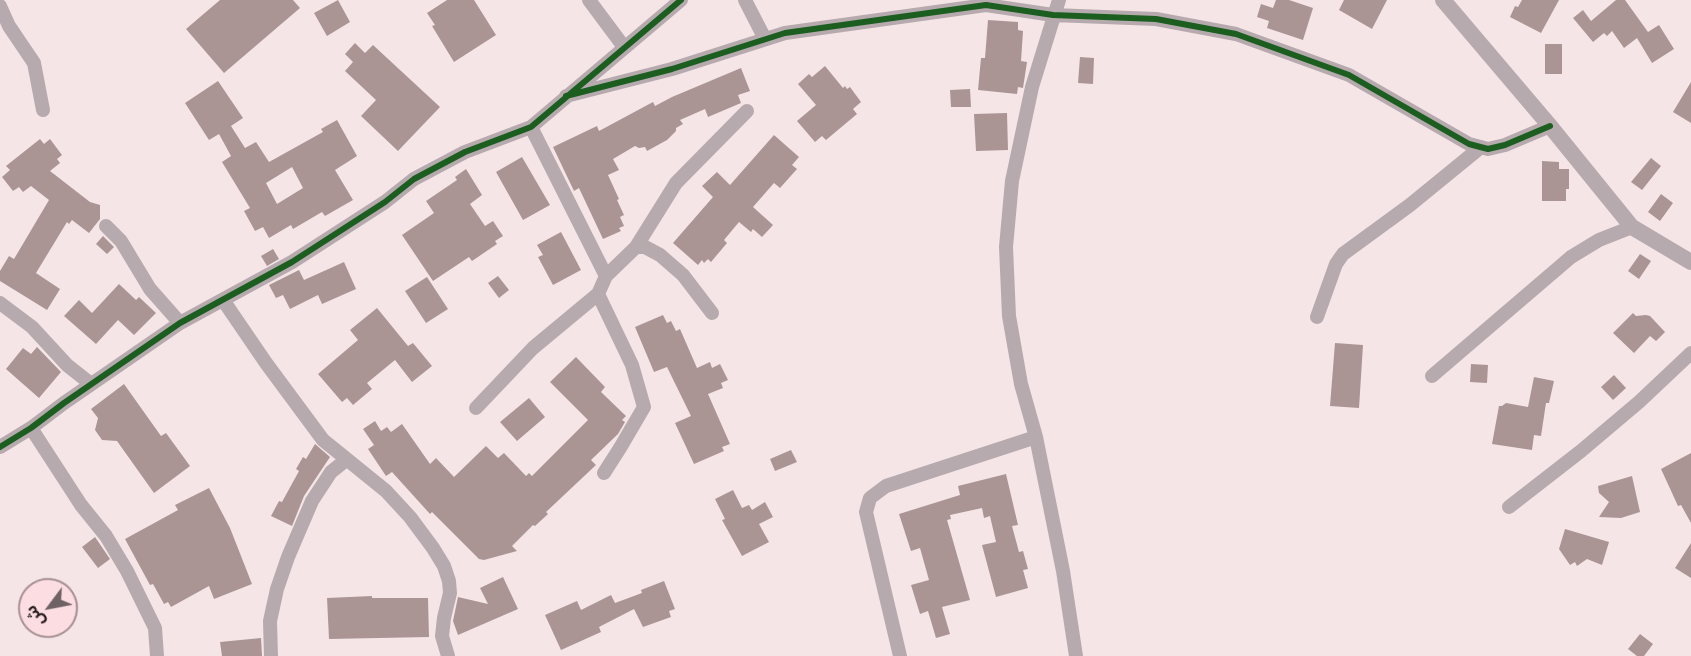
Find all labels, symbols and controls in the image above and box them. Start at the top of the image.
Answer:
north arrow [18,578,78,638]
text: ش [20,602,49,631]

